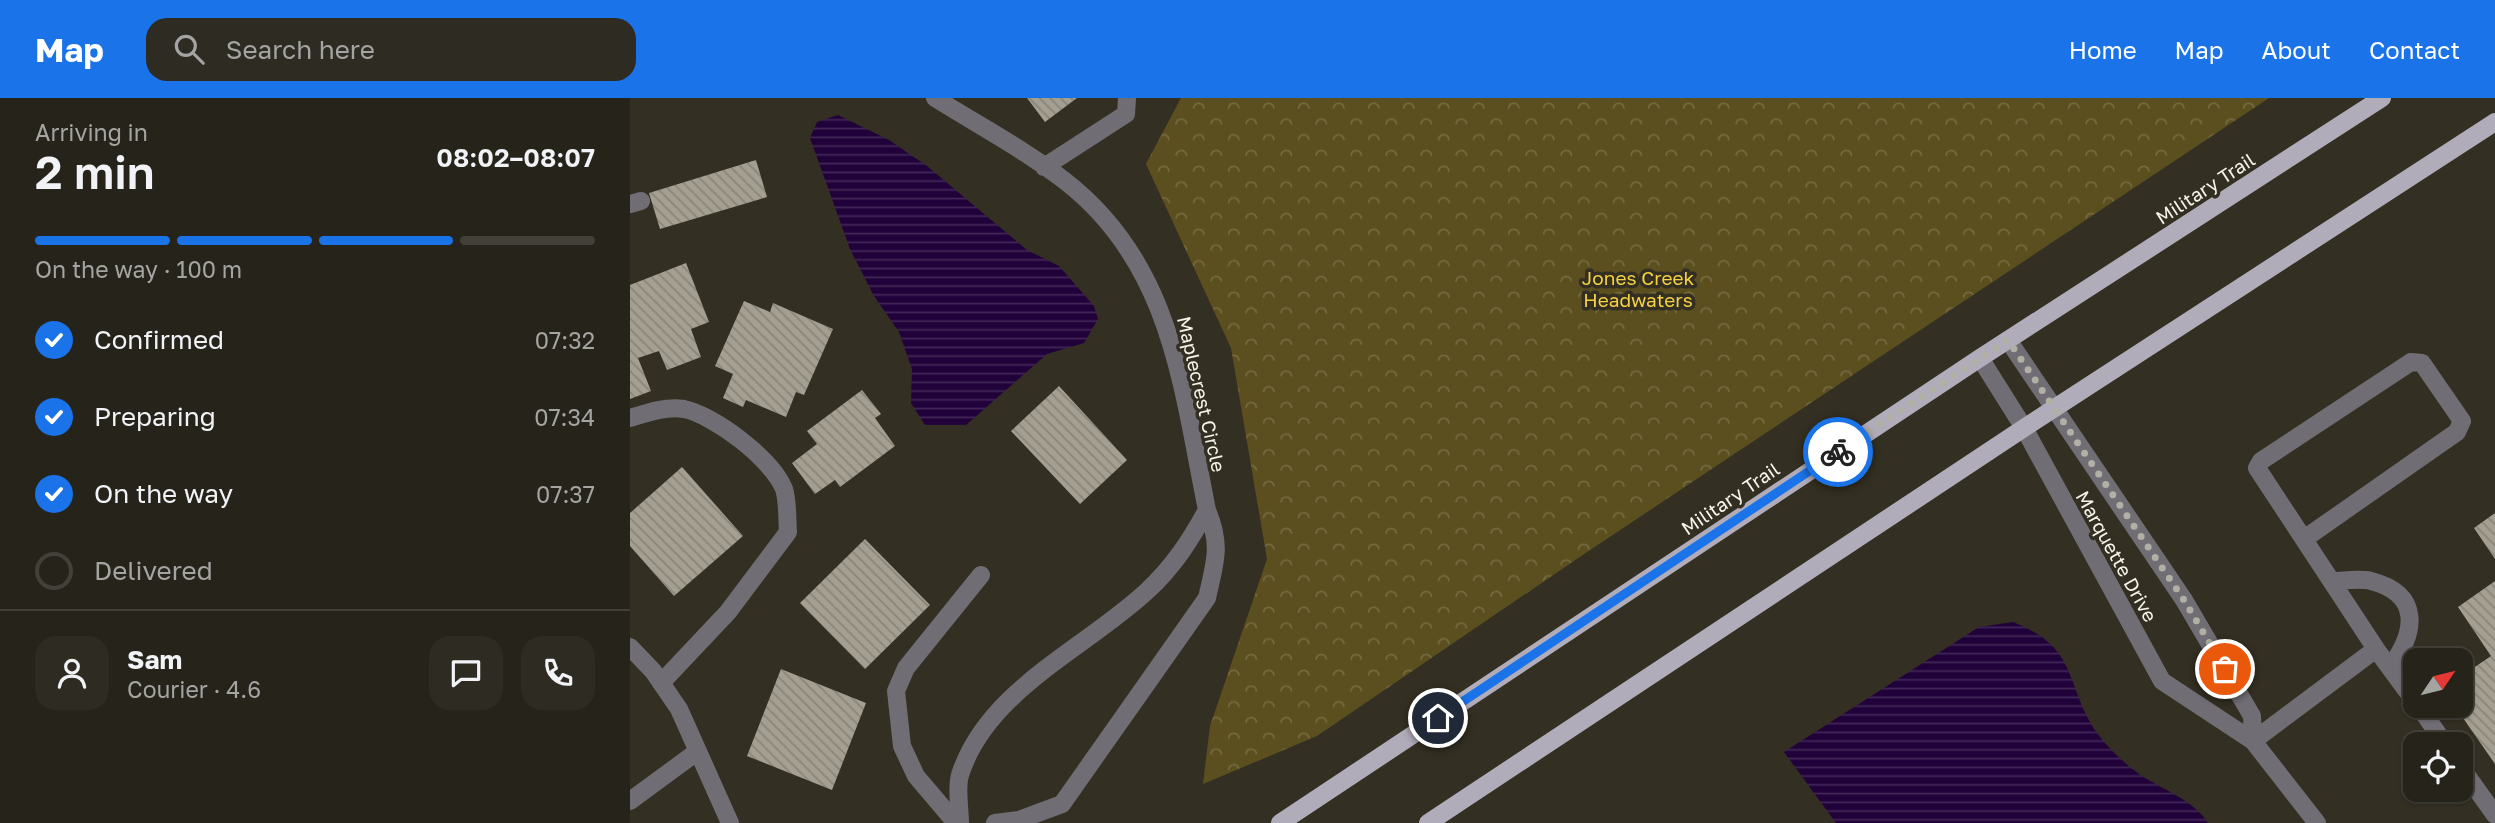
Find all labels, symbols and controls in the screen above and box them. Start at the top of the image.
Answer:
search box [146,18,636,81]
text: Map [35,30,104,69]
icon: search [170,30,208,68]
text: Search here [226,34,375,65]
text: Home [2069,35,2137,64]
text: Map [2175,35,2224,64]
text: About [2262,35,2331,64]
text: Contact [2369,35,2460,64]
text: Arriving in [35,118,148,146]
text: 08:02–08:07 [436,142,595,173]
text: 2 min [35,144,155,199]
street label: Military Trail [2151,147,2259,229]
text: On the way · 100 m [35,255,242,283]
park label: Jones Creek Headwaters [1582,266,1694,311]
street label: Maplecrest Circle [1173,314,1231,474]
icon: check [35,321,73,359]
text: Confirmed [94,324,224,355]
text: 07:32 [535,326,595,354]
icon: check [35,398,73,436]
text: Preparing [94,401,216,432]
text: 07:34 [534,403,595,431]
courier [1803,417,1873,487]
icon: bike [1819,433,1857,471]
street label: Military Trail [1677,457,1783,539]
icon: check [35,475,73,513]
text: On the way [94,478,233,509]
text: 07:37 [536,480,595,508]
street label: Marquette Drive [2071,486,2163,626]
text: Delivered [94,555,213,586]
button: person [35,636,109,710]
button: chat [429,636,503,710]
button: phone [521,636,595,710]
pin [2195,639,2255,699]
text: Sam [127,644,182,675]
north arrow [2403,648,2473,718]
map controls [2403,648,2473,802]
icon: bag [2206,650,2244,688]
text: Courier · 4.6 [127,675,261,703]
pin [1408,688,1468,748]
icon: home [1419,699,1457,737]
button: locate [2403,732,2473,802]

